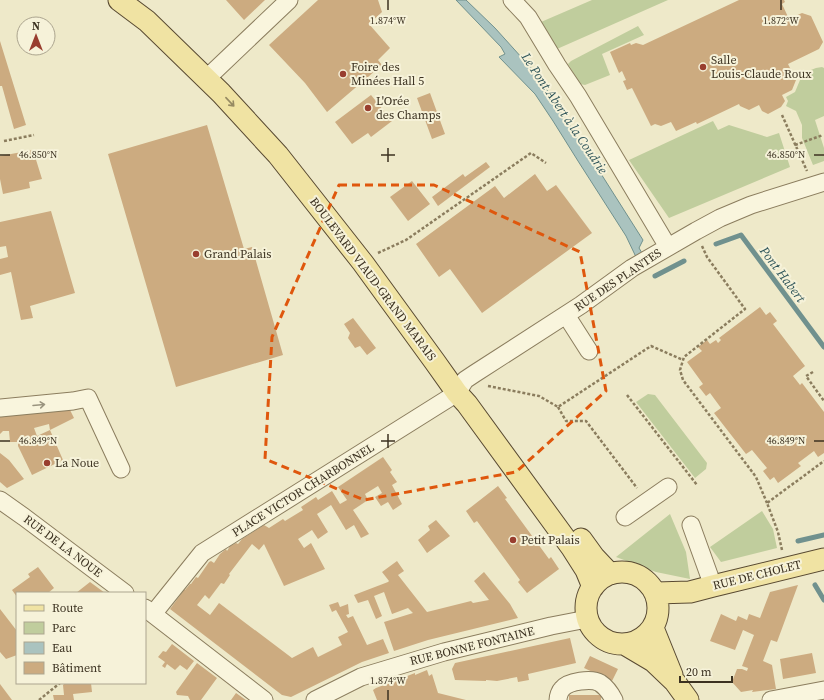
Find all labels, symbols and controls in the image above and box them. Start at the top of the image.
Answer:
text: 1.874°W [370,14,406,27]
text: 1.872°W [763,14,799,27]
north arrow [16,16,56,56]
text: N [32,19,40,34]
water label: Le Pont Abert à la Coudrie [517,49,612,178]
place label: Salle Louis-Claude Roux [711,52,812,82]
place label: Foire des Minées Hall 5 [351,59,424,89]
marker: Salle Louis-Claude Roux [698,62,708,72]
marker: Foire des Minées Hall 5 [338,69,348,79]
place label: L'Orée des Champs [376,93,441,123]
one-way arrow [225,97,235,107]
marker: L'Orée des Champs [363,103,373,113]
text: 46.850°N [19,148,57,161]
text: 46.850°N [767,148,805,161]
street label: BOULEVARD VIAUD-GRAND MARAIS [306,194,440,364]
water label: Pont Habert [755,242,810,306]
street label: RUE DES PLANTES [571,245,665,315]
place label: Grand Palais [204,246,272,262]
marker: Grand Palais [191,249,201,259]
one-way arrow [32,401,45,408]
text: 46.849°N [19,434,57,447]
text: 46.849°N [767,434,805,447]
street label: PLACE VICTOR CHARBONNEL [229,440,377,540]
place label: La Noue [55,455,99,471]
marker: La Noue [42,458,52,468]
street label: RUE DE LA NOUE [20,511,106,581]
place label: Petit Palais [521,532,580,548]
marker: Petit Palais [508,535,518,545]
street label: RUE DE CHOLET [711,556,804,594]
legend [16,592,146,684]
text: Route [52,600,83,616]
text: Parc [52,620,76,636]
street label: RUE BONNE FONTAINE [408,623,536,669]
text: Eau [52,640,72,656]
scale bar [680,658,732,684]
text: Bâtiment [52,660,101,676]
text: 20 m [686,664,712,680]
text: 1.874°W [370,674,406,687]

